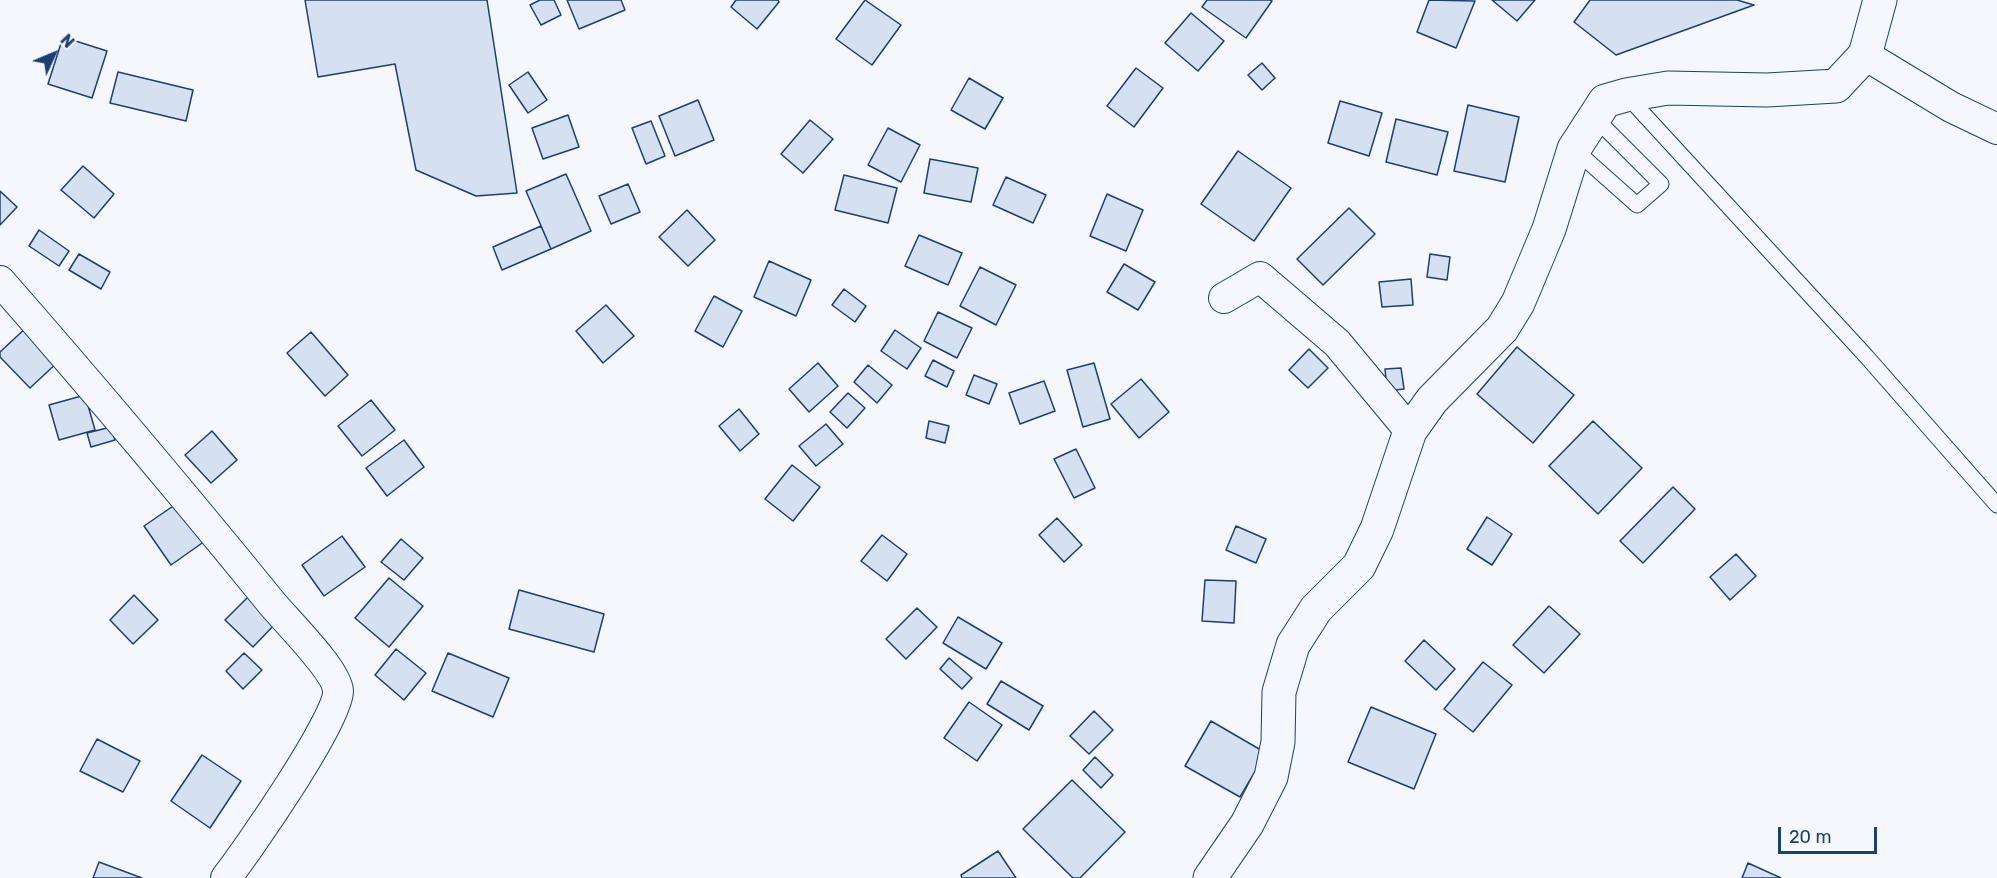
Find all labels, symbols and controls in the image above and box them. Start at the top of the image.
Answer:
north arrow [24,24,84,84]
text: N [56,30,78,52]
scale bar [1781,815,1880,853]
text: 20 m [1789,826,1831,848]

